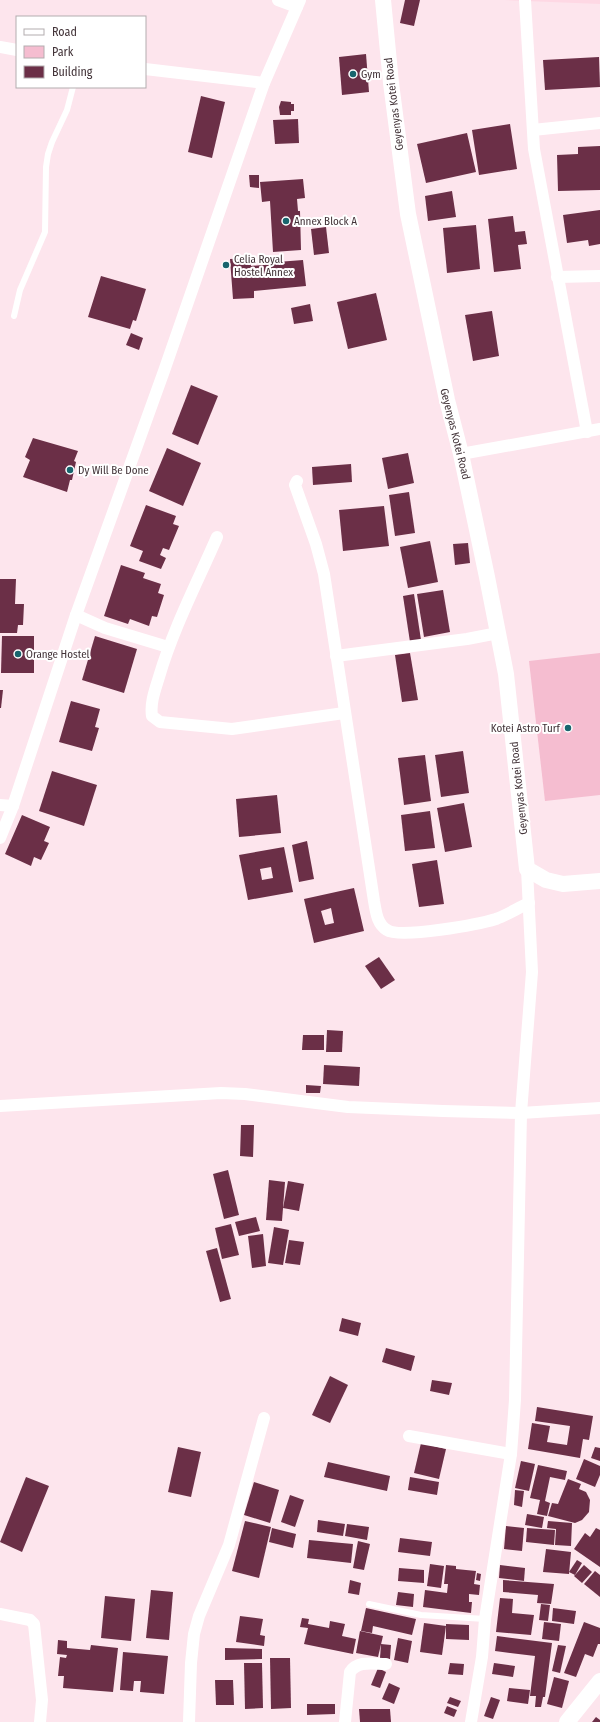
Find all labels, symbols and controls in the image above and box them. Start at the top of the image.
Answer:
legend [16,16,146,88]
text: Road [52,25,77,39]
text: Park [52,45,74,59]
street label: Geyenyas Kotei Road [382,57,406,151]
text: Building [52,65,93,79]
place label: Gym [361,68,381,81]
marker: Gym [348,69,358,79]
place label: Annex Block A [294,215,357,228]
marker: Annex Block A [281,216,291,226]
place label: Celia Royal Hostel Annex [234,253,293,279]
marker: Celia Royal Hostel Annex [221,260,231,270]
street label: Geyenyas Kotei Road [437,387,473,481]
place label: Dy Will Be Done [78,464,149,477]
marker: Dy Will Be Done [65,465,75,475]
place label: Orange Hostel [26,648,90,661]
marker: Orange Hostel [13,649,23,659]
place label: Kotei Astro Turf [491,722,561,735]
marker: Kotei Astro Turf [563,723,573,733]
street label: Geyenyas Kotei Road [508,741,530,835]

